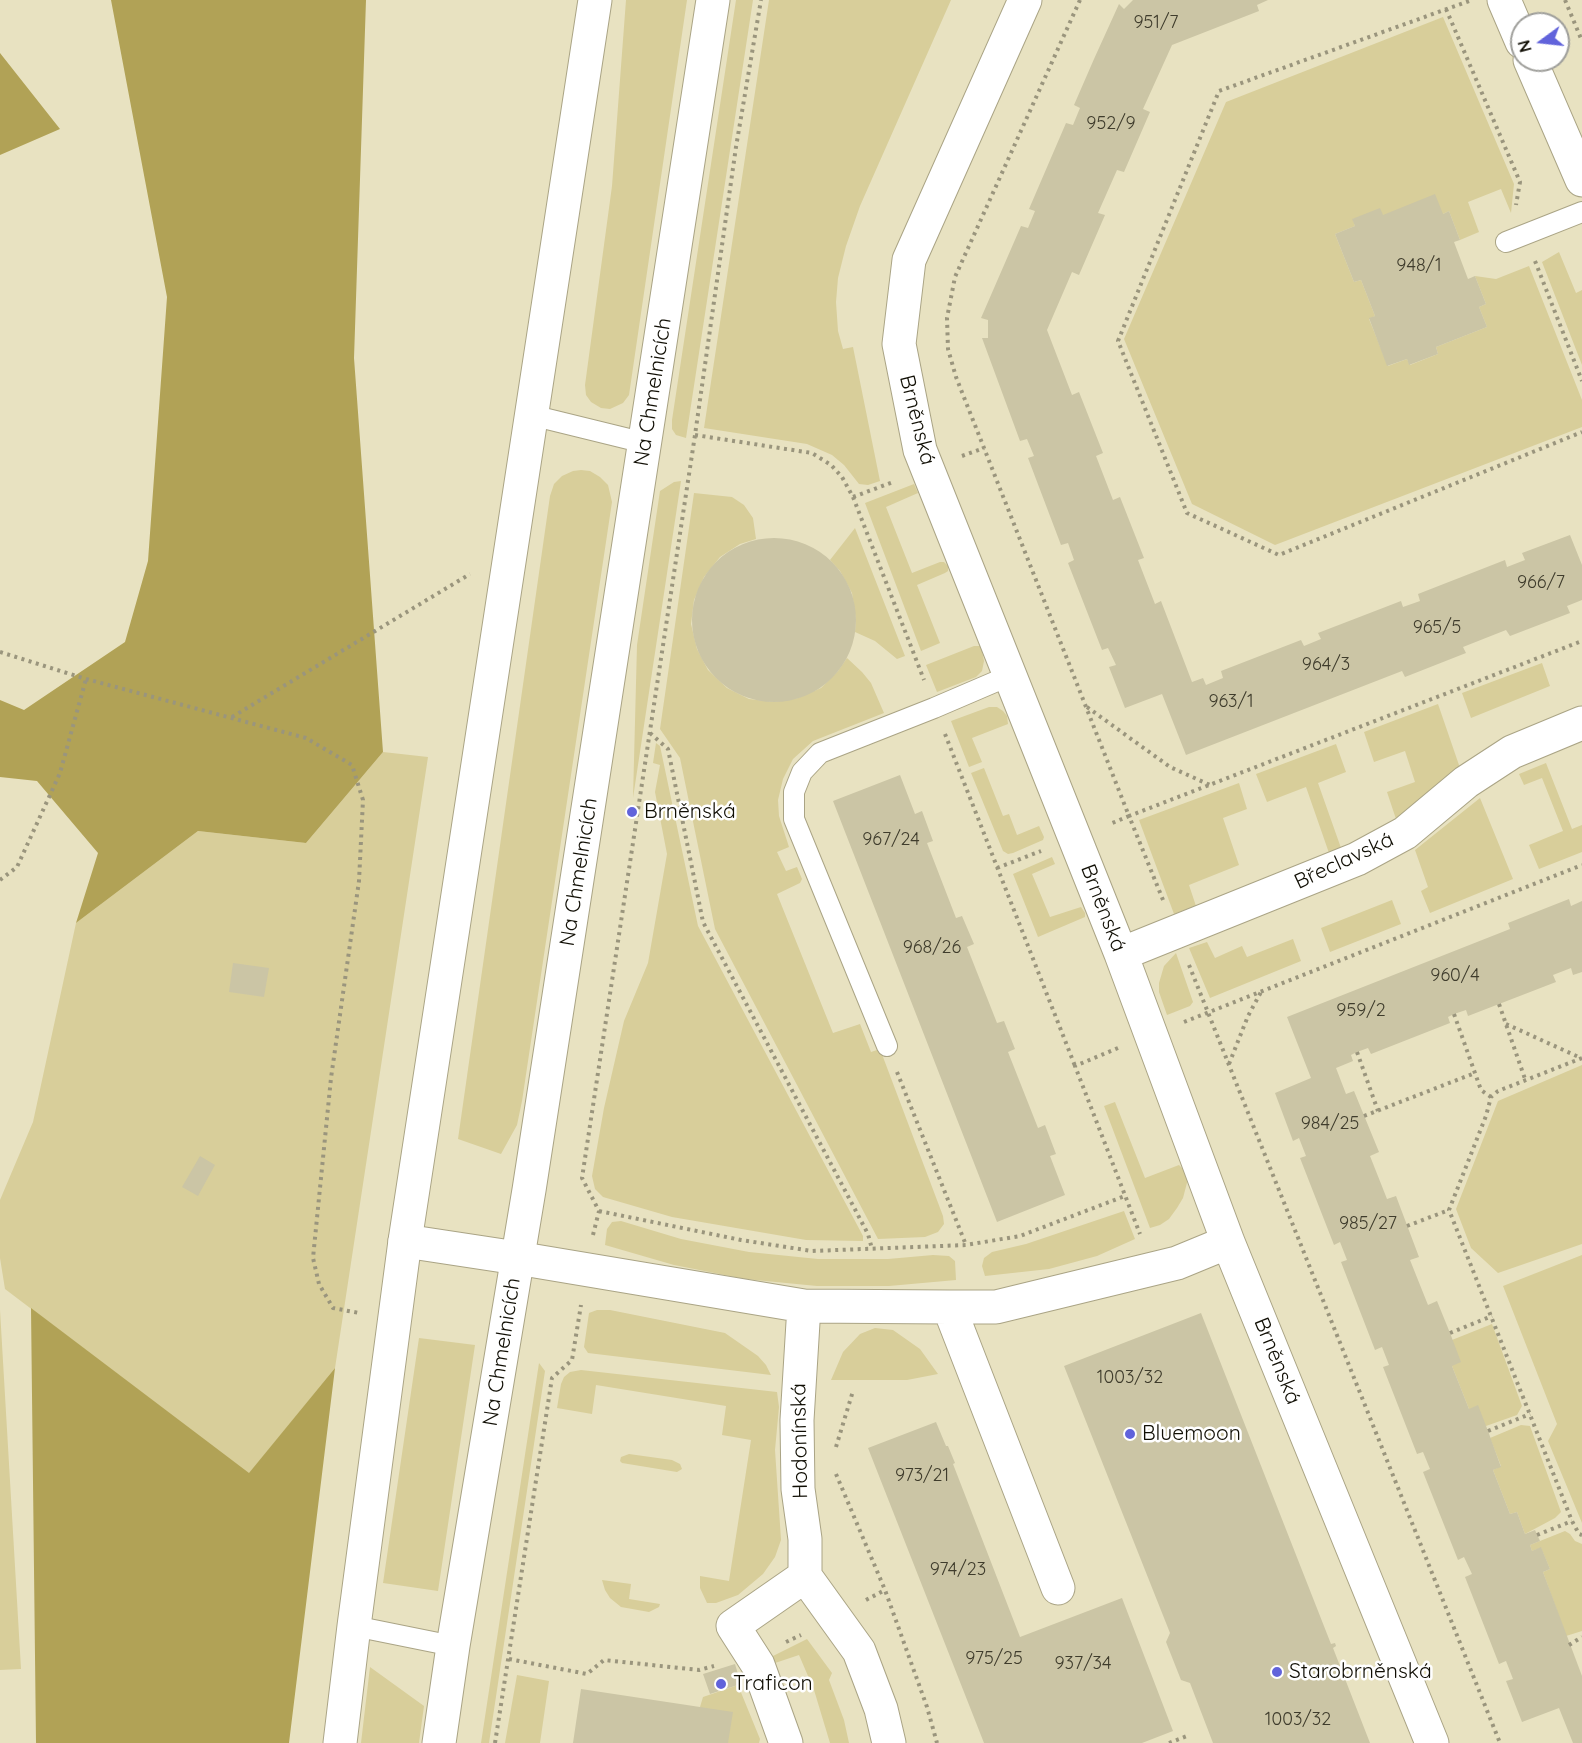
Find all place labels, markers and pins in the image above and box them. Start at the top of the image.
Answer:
place label: Brněnská [644,799,736,825]
marker: Brněnská [625,805,639,819]
place label: Bluemoon [1142,1421,1241,1447]
marker: Bluemoon [1123,1427,1137,1441]
place label: Starobrněnská [1289,1659,1432,1685]
marker: Starobrněnská [1270,1665,1284,1679]
place label: Traficon [733,1671,813,1697]
marker: Traficon [714,1677,728,1691]

